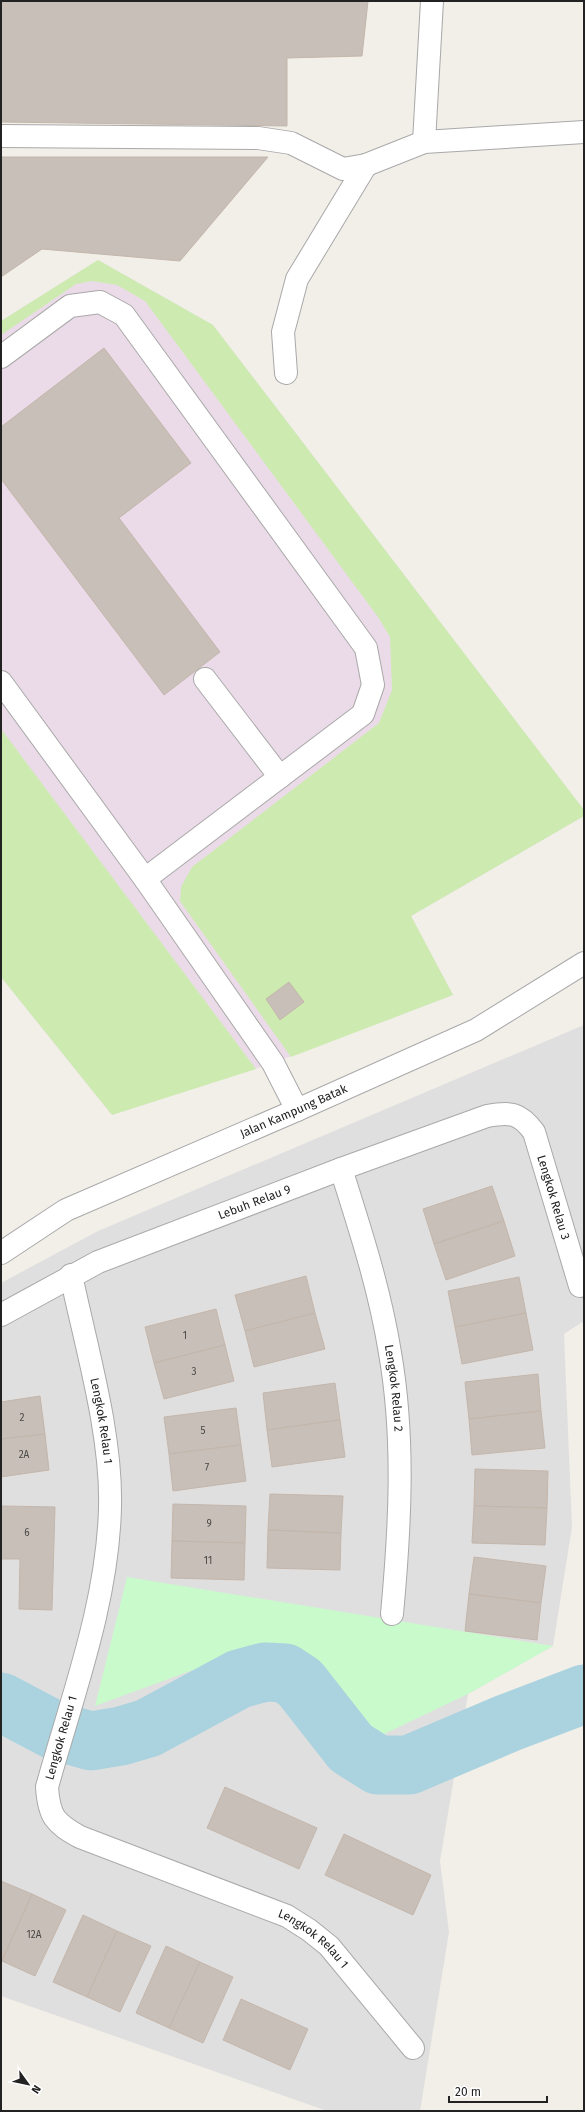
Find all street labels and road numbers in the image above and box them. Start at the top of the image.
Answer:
street label: Jalan Kampung Batak [238,1081,350,1141]
street label: Lengkok Relau 3 [534,1153,573,1241]
street label: Lebuh Relau 9 [216,1182,293,1222]
street label: Lengkok Relau 2 [382,1344,406,1432]
street label: Lengkok Relau 1 [87,1376,115,1465]
street label: Lengkok Relau 1 [42,1694,80,1782]
street label: Lengkok Relau 1 [276,1906,351,1971]

